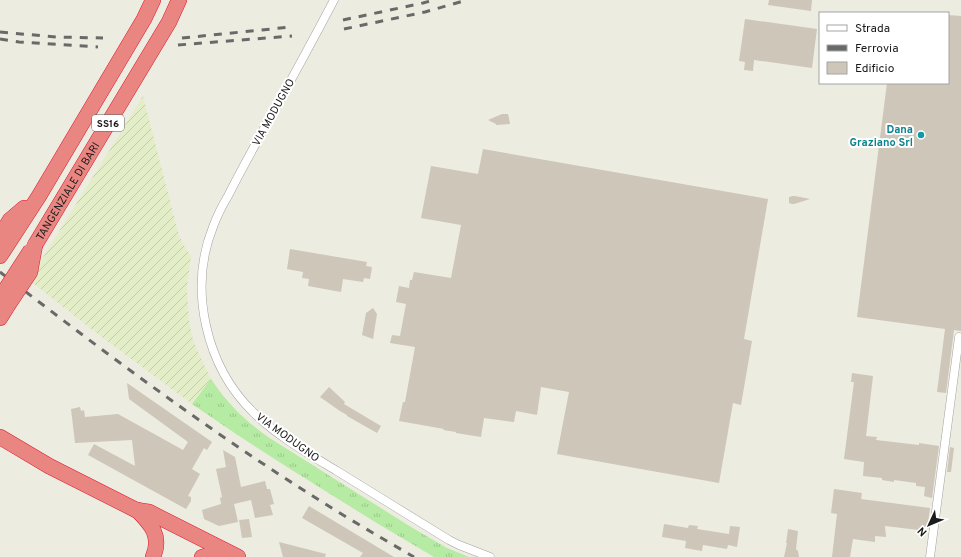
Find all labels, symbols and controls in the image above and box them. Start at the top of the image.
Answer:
legend [819,12,949,84]
text: Strada [855,21,890,37]
text: Ferrovia [855,41,898,57]
text: Edificio [855,61,895,77]
street label: VIA MODUGNO [250,76,298,149]
road number: SS16 [92,115,124,131]
place label: Dana Graziano Srl [850,123,913,150]
marker: Dana Graziano Srl [916,130,926,140]
street label: TANGENZIALE DI BARI [33,140,103,243]
street label: VIA MODUGNO [253,410,322,465]
north arrow [909,505,949,545]
text: N [915,524,930,539]

